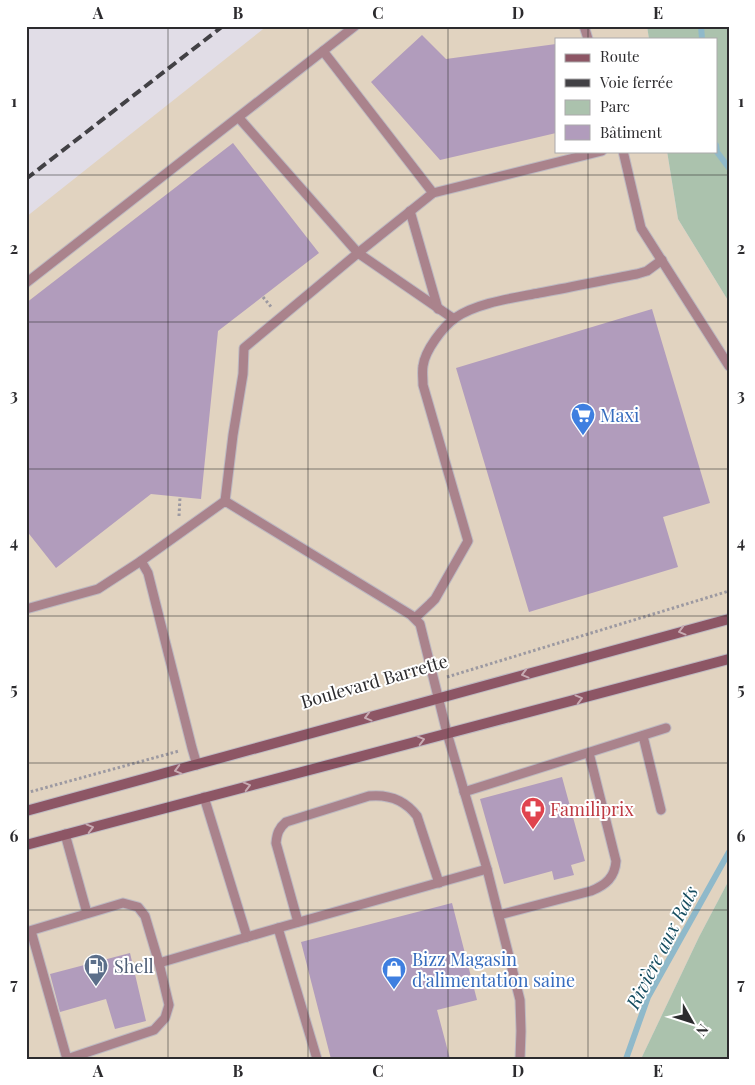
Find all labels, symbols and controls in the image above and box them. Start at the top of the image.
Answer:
text: A [92,2,104,23]
text: B [233,2,244,23]
text: C [372,2,384,23]
text: D [512,2,524,23]
text: E [653,2,663,23]
legend [555,38,718,152]
text: Route [600,46,640,66]
text: Voie ferrée [599,72,673,92]
text: 1 [11,90,17,111]
text: 1 [738,90,744,111]
text: Parc [600,96,630,116]
text: Bâtiment [600,122,662,142]
text: 2 [10,237,18,258]
text: 2 [737,237,745,258]
text: 3 [10,384,18,405]
text: 3 [737,384,745,405]
supermarket icon: Maxi [570,402,596,436]
place label: Maxi [600,403,639,427]
text: 4 [10,531,18,552]
text: 4 [737,531,745,552]
one-way arrow [678,626,686,636]
street label: Boulevard Barrette [298,649,450,713]
one-way arrow [521,669,530,679]
text: 5 [10,678,18,699]
text: 5 [737,678,745,699]
one-way arrow [574,694,582,704]
one-way arrow [365,712,373,722]
one-way arrow [417,735,426,746]
one-way arrow [173,764,182,775]
one-way arrow [243,781,252,792]
pharmacy icon: Familiprix [520,796,546,830]
place label: Familiprix [550,797,634,821]
one-way arrow [86,823,94,833]
text: 6 [10,825,19,846]
text: 6 [737,825,746,846]
water label: Rivière aux Rats [618,881,703,1014]
place label: Bizz Magasin d'alimentation saine [412,947,575,992]
fuel station icon: Shell [83,953,109,987]
place label: Shell [114,954,154,978]
shop icon: Bizz Magasin d'alimentation saine [381,956,407,990]
text: 7 [10,973,18,994]
text: 7 [737,973,745,994]
north arrow [668,998,718,1048]
text: N [692,1021,713,1040]
text: A [92,1060,104,1081]
text: B [233,1060,244,1081]
text: C [372,1060,384,1081]
text: D [512,1060,524,1081]
text: E [653,1060,663,1081]

